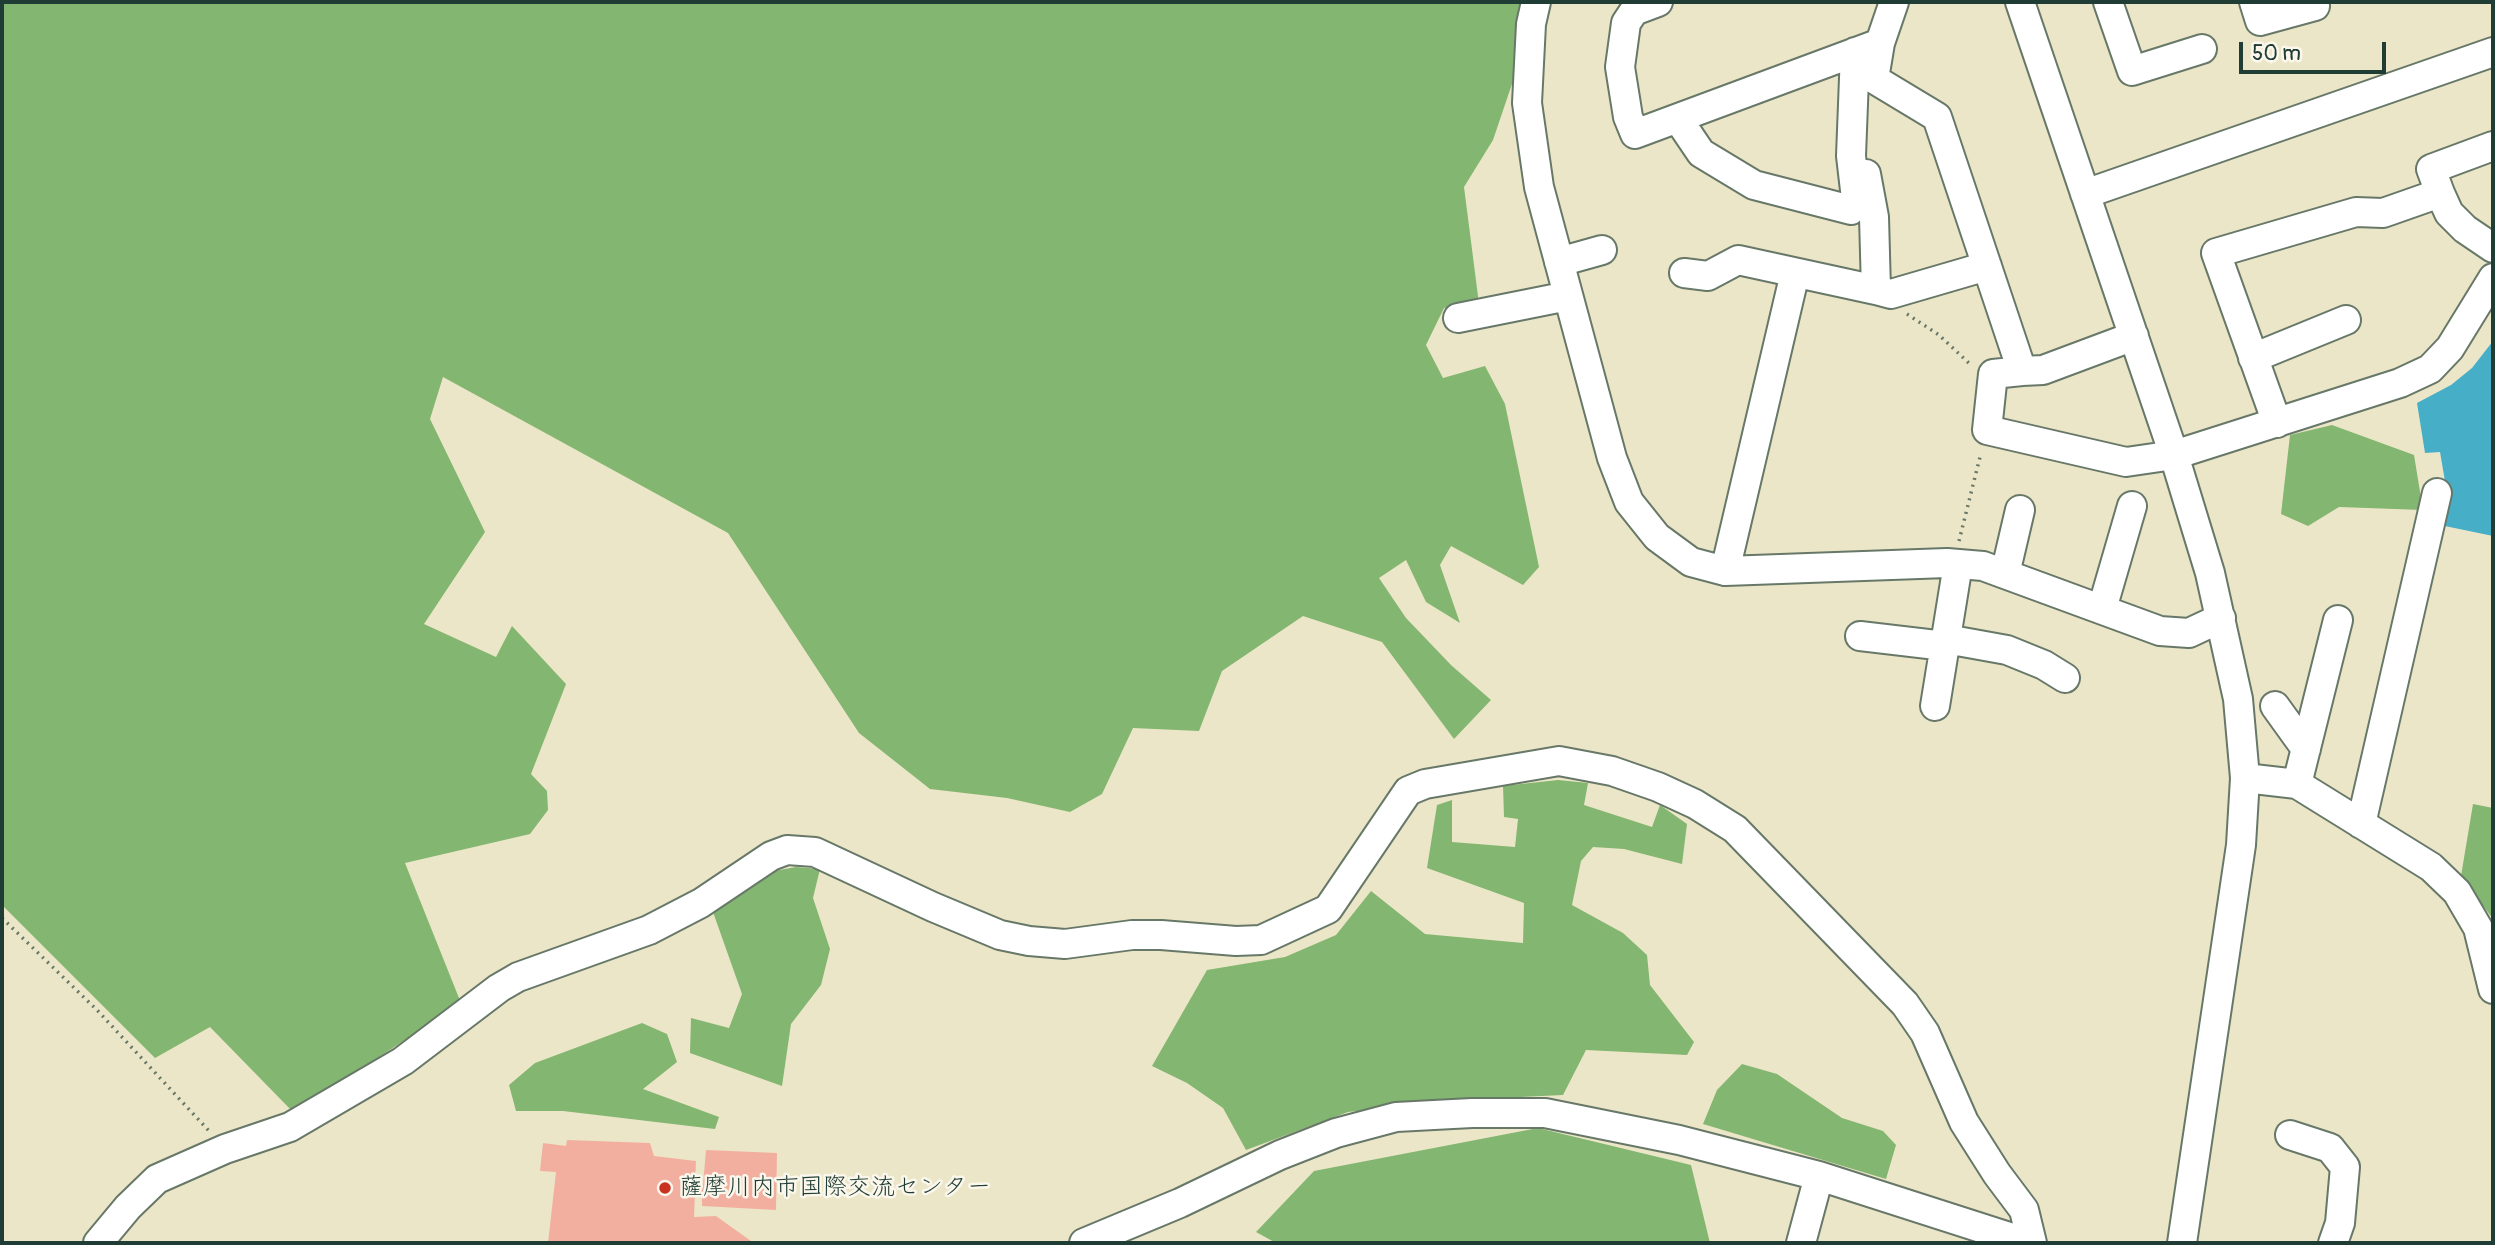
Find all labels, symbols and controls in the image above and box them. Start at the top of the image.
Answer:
scale bar [2243,28,2390,72]
text: 50 m [2252,40,2301,67]
place label: 薩摩川内市国際交流センター [679,1174,991,1202]
marker: 薩摩川内市国際交流センター [657,1180,673,1196]

